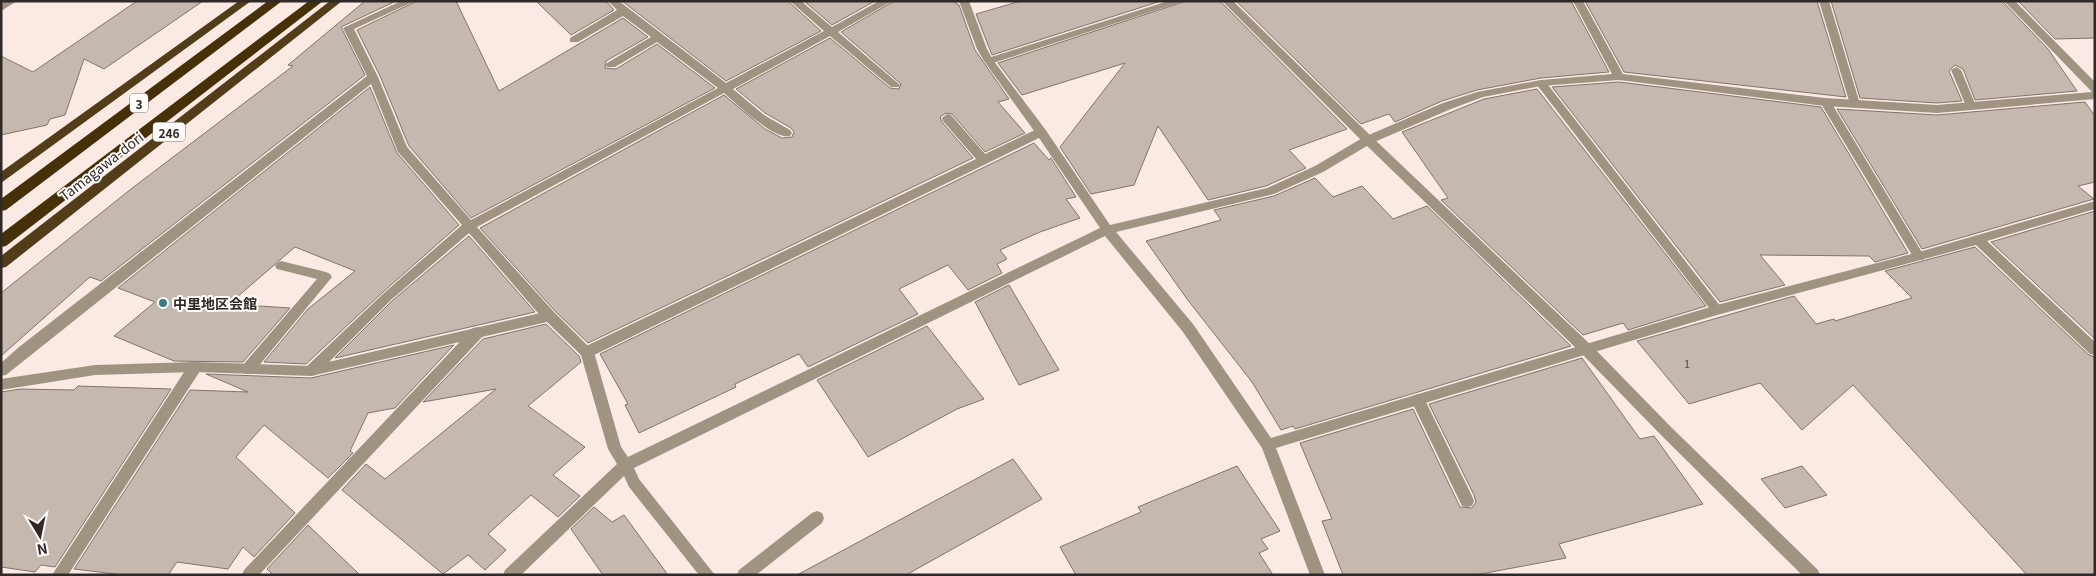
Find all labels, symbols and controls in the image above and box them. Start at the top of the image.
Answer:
road number: 3 [130,94,148,112]
road number: 246 [153,122,185,142]
street label: Tamagawa-dori [55,127,147,205]
place label: 中里地区会館 [173,293,257,313]
marker: 中里地区会館 [157,297,169,309]
house number: 1 [1684,355,1690,371]
north arrow [15,511,65,561]
text: N [36,539,49,561]

